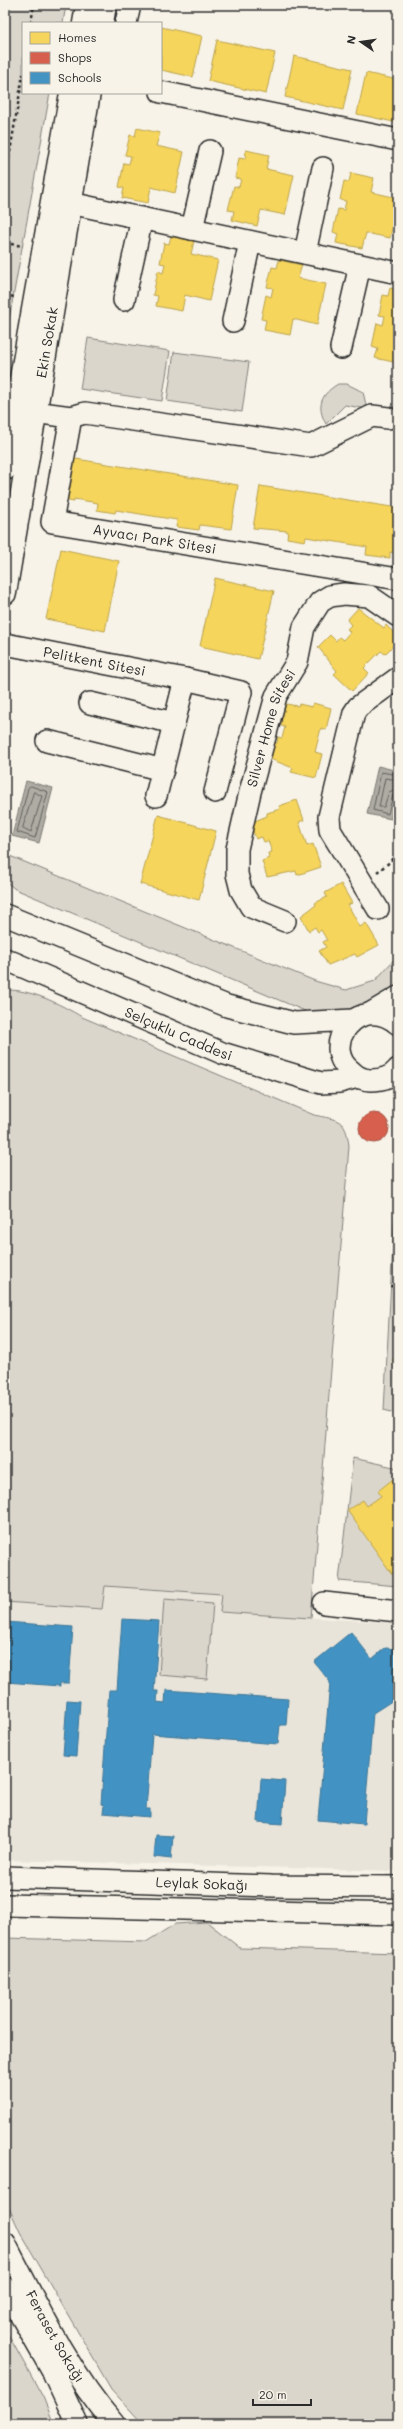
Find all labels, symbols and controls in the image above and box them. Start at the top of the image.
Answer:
legend [22,22,162,94]
north arrow [341,22,381,62]
text: Homes [58,29,97,45]
text: N [343,34,359,45]
text: Shops [58,49,92,65]
text: Schools [58,69,102,85]
street label: Ekin Sokak [31,305,62,379]
street label: Ayvacı Park Sitesi [92,519,218,558]
street label: Pelitkent Sitesi [42,642,147,680]
street label: Silver Home Sitesi [242,665,299,789]
street label: Selçuklu Caddesi [122,1002,235,1065]
street label: Leylak Sokağı [155,1872,248,1894]
street label: Feraset Sokağı [22,2287,90,2386]
scale bar [253,2381,311,2407]
text: 20 m [259,2386,287,2402]

